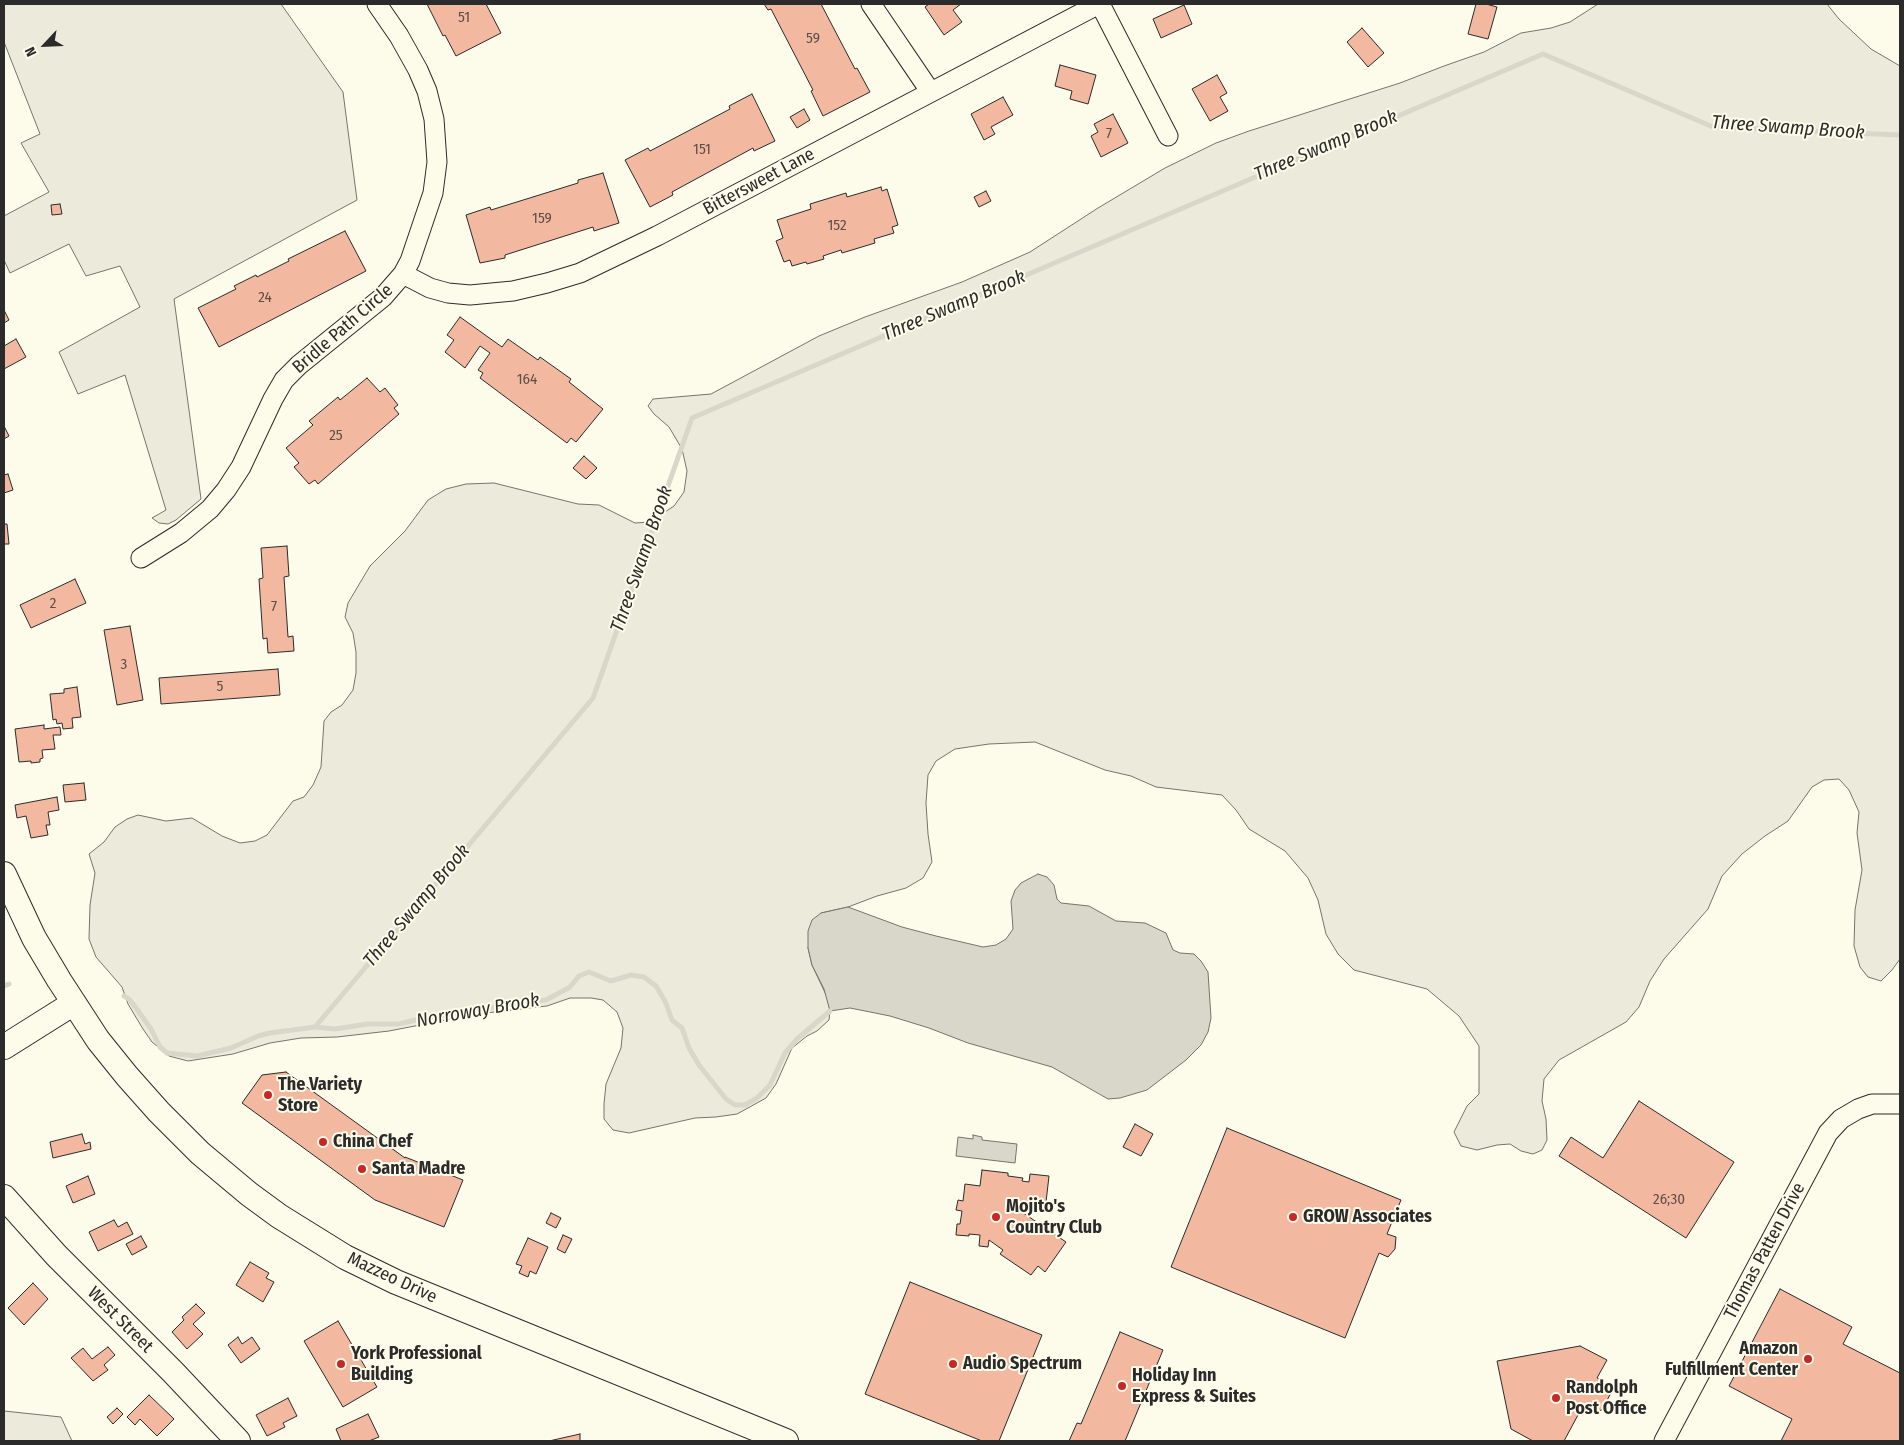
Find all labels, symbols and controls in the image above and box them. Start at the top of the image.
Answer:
house number: 51 [458,9,470,27]
north arrow [20,20,70,70]
house number: 59 [806,30,820,48]
text: N [21,44,40,59]
water label: Three Swamp Brook [1251,106,1401,186]
water label: Three Swamp Brook [1711,111,1865,145]
house number: 7 [1106,125,1112,143]
house number: 151 [693,141,711,159]
street label: Bittersweet Lane [700,144,818,220]
house number: 159 [532,210,552,228]
house number: 152 [827,217,847,235]
water label: Three Swamp Brook [879,266,1029,346]
street label: Bridle Path Circle [288,280,398,378]
house number: 24 [258,289,272,307]
house number: 164 [517,371,537,389]
house number: 25 [329,427,343,445]
water label: Three Swamp Brook [606,483,678,635]
house number: 2 [50,595,56,613]
house number: 7 [271,598,277,616]
house number: 3 [121,656,127,674]
house number: 5 [217,678,223,696]
water label: Three Swamp Brook [359,840,475,972]
water label: Norroway Brook [415,989,541,1033]
place label: The Variety Store [278,1074,362,1116]
marker: The Variety Store [262,1089,274,1101]
place label: China Chef [333,1131,412,1153]
marker: China Chef [317,1136,329,1148]
place label: Santa Madre [372,1158,465,1180]
marker: Santa Madre [356,1163,368,1175]
street label: Thomas Patten Drive [1720,1179,1810,1323]
house number: 26;30 [1653,1191,1685,1209]
place label: Mojito's Country Club [1006,1196,1102,1238]
place label: GROW Associates [1303,1206,1432,1228]
marker: Mojito's Country Club [990,1211,1002,1223]
marker: GROW Associates [1287,1211,1299,1223]
street label: Mazzeo Drive [344,1248,440,1308]
street label: West Street [83,1283,157,1357]
place label: Amazon Fulfillment Center [1665,1338,1798,1380]
place label: York Professional Building [351,1343,482,1386]
place label: Audio Spectrum [963,1353,1082,1375]
marker: Amazon Fulfillment Center [1802,1353,1814,1365]
marker: York Professional Building [335,1358,347,1370]
marker: Audio Spectrum [947,1358,959,1370]
place label: Holiday Inn Express & Suites [1132,1365,1256,1408]
place label: Randolph Post Office [1566,1377,1647,1420]
marker: Holiday Inn Express & Suites [1116,1380,1128,1392]
marker: Randolph Post Office [1550,1392,1562,1404]

